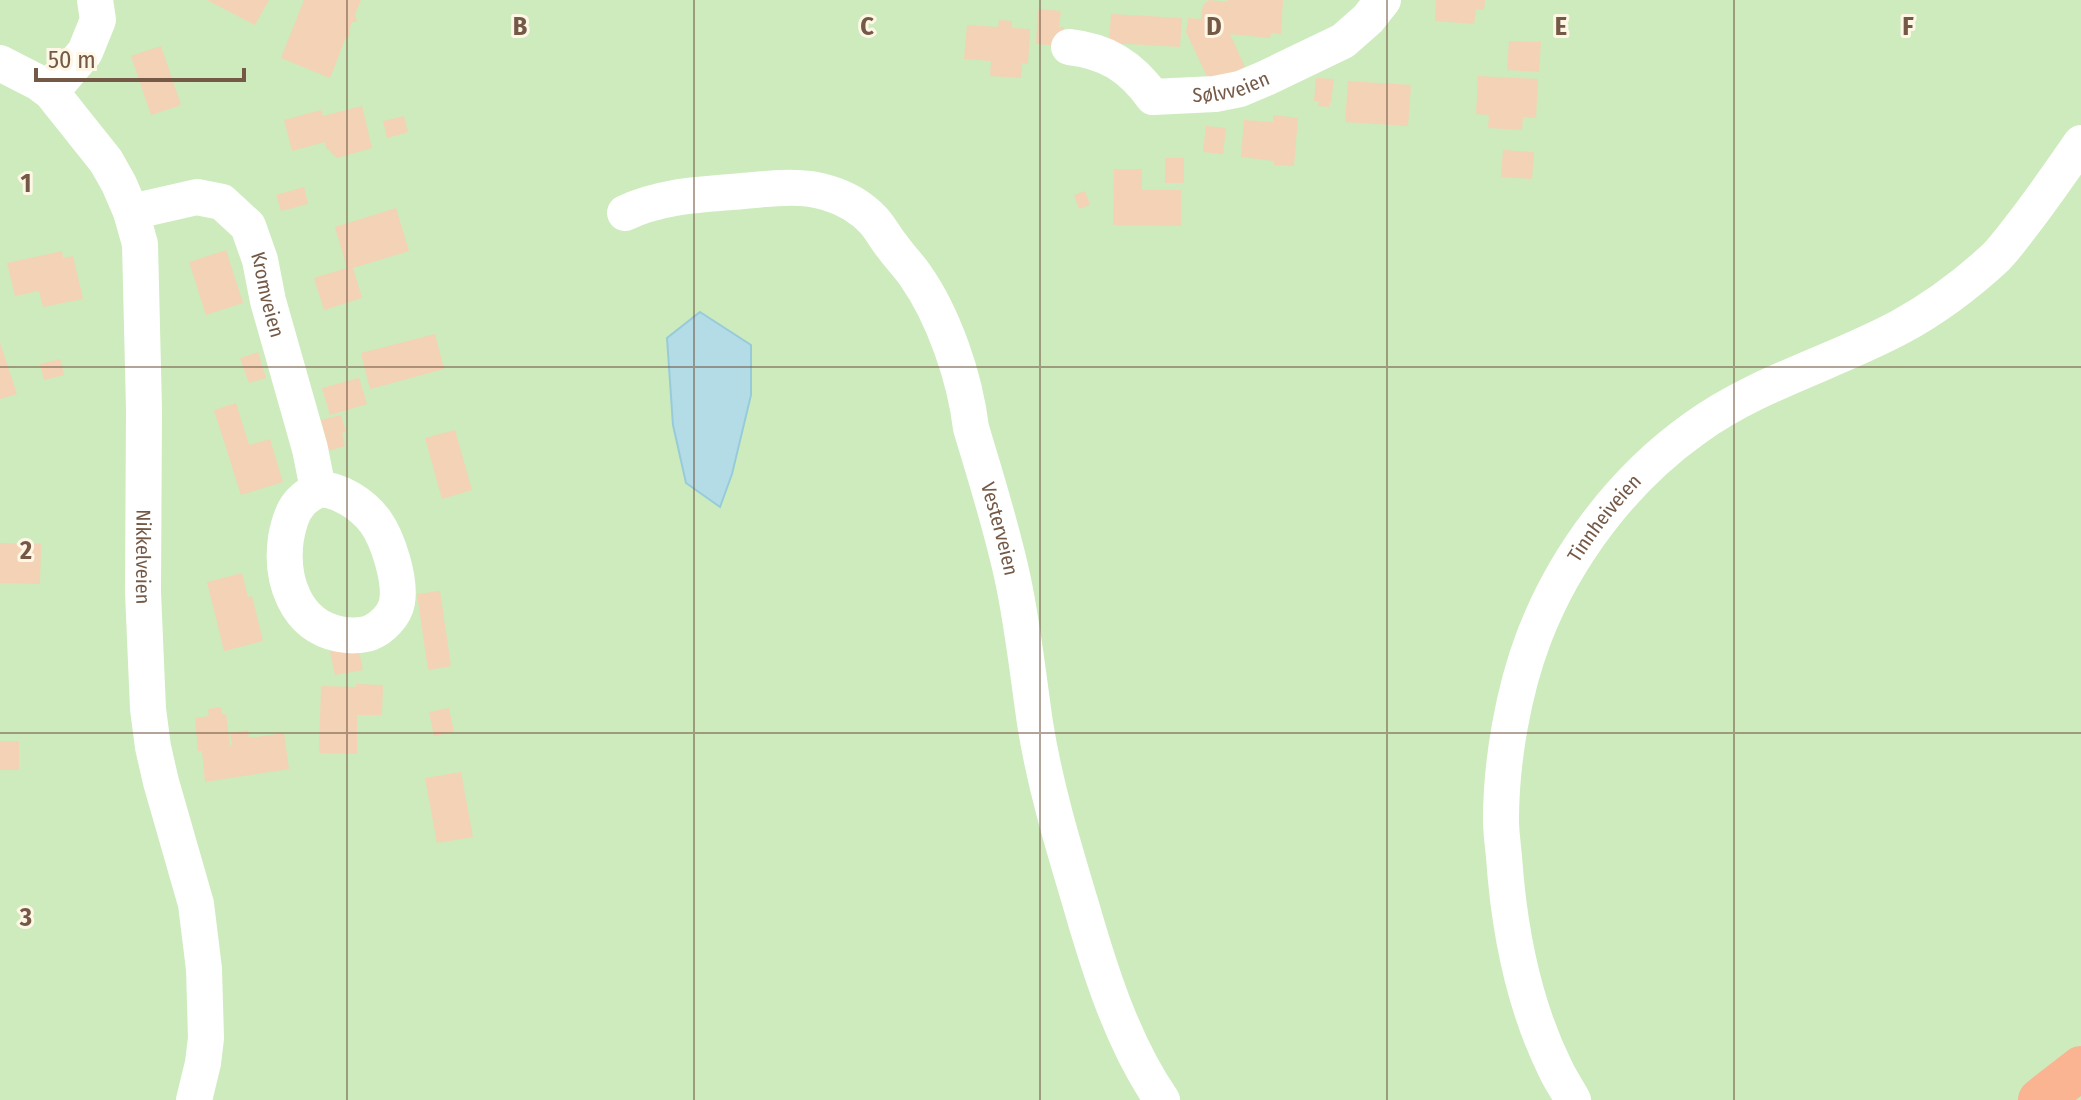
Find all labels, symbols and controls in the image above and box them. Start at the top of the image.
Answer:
text: B [513,11,528,42]
text: C [860,11,874,42]
text: D [1206,11,1222,42]
text: E [1555,11,1567,42]
text: F [1902,11,1914,42]
scale bar [36,32,244,82]
text: 50 m [48,46,96,74]
street label: Sølvveien [1192,66,1273,107]
text: 1 [21,168,32,199]
street label: Kromveien [246,248,290,340]
street label: Tinnheiveien [1562,469,1646,566]
street label: Vesterveien [976,479,1024,578]
street label: Nikkelveien [131,509,156,605]
text: 2 [19,535,32,566]
text: 3 [19,902,32,933]

